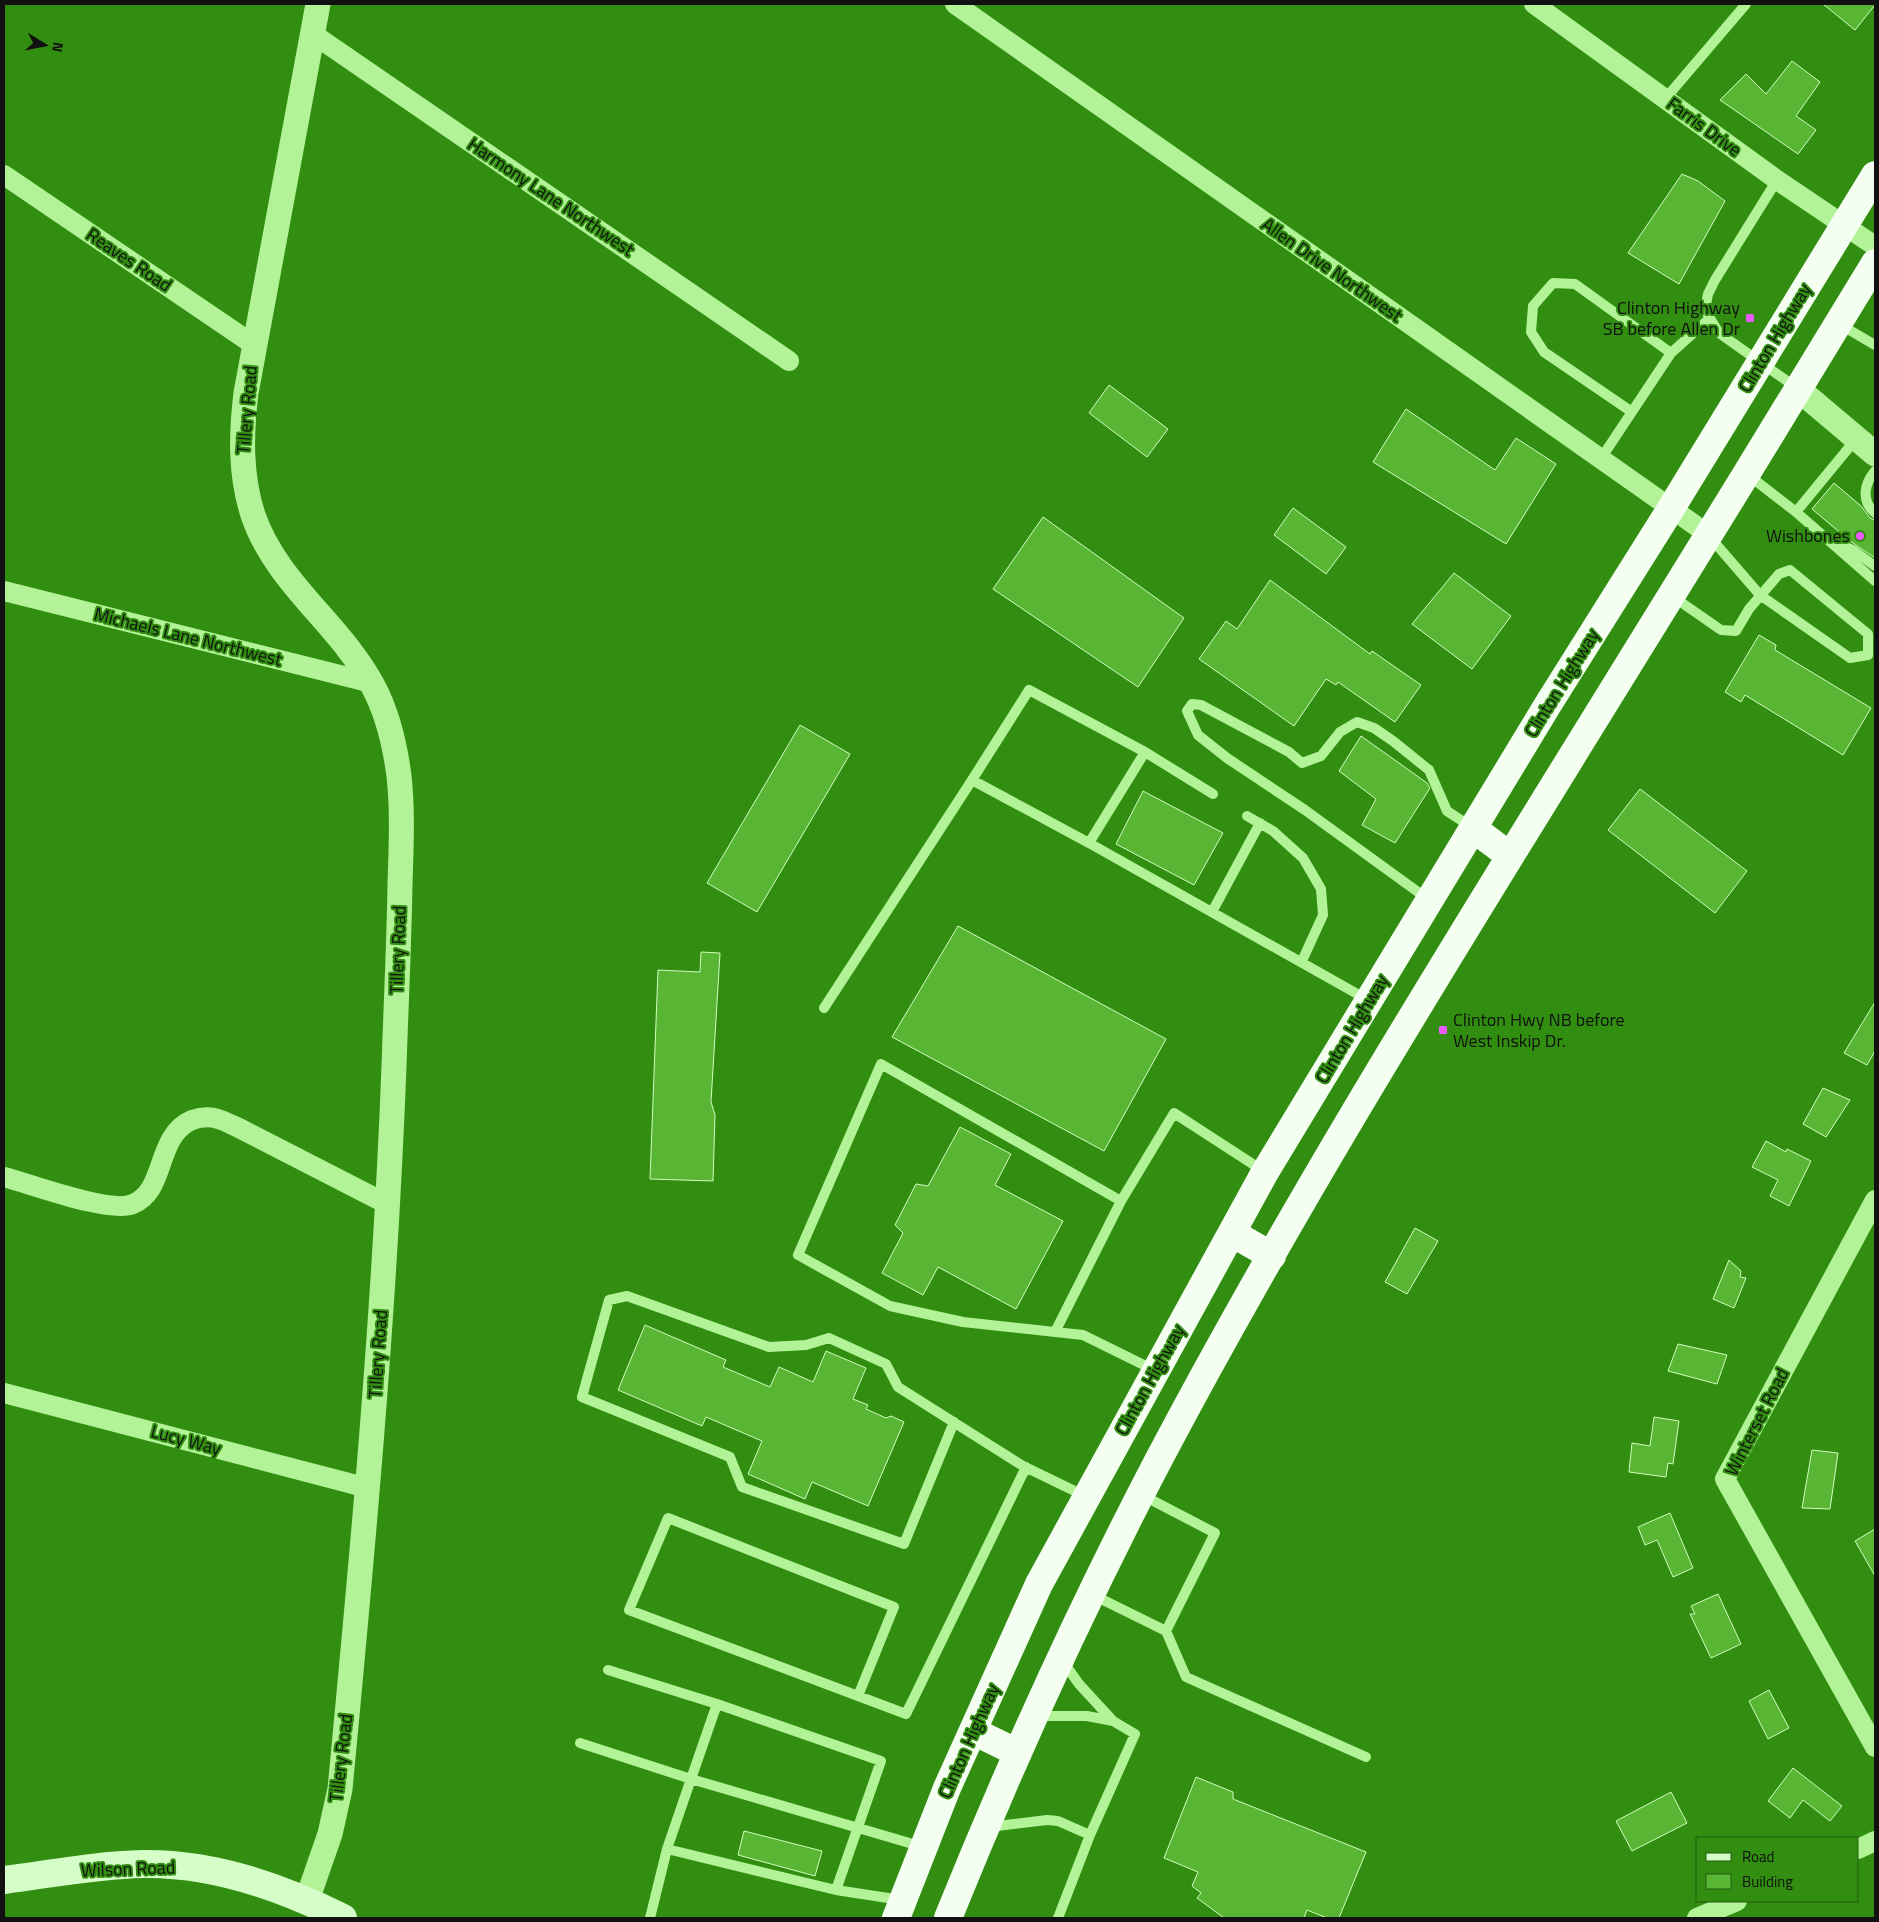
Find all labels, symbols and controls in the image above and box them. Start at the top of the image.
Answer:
north arrow [20,20,70,70]
text: N [47,41,69,54]
street label: Farris Drive [1662,90,1747,163]
street label: Harmony Lane Northwest [463,131,640,263]
street label: Allen Drive Northwest [1256,211,1409,329]
street label: Reaves Road [81,221,177,298]
street label: Clinton Highway [1731,278,1818,397]
place label: Clinton Highway SB before Allen Dr [1603,294,1740,342]
marker: Clinton Highway SB before Allen Dr [1744,312,1756,324]
street label: Tillery Road [229,365,264,455]
place label: Wishbones [1766,522,1850,549]
marker: Wishbones [1854,530,1866,542]
street label: Michaels Lane Northwest [91,600,286,673]
street label: Clinton Highway [1518,623,1606,742]
street label: Tillery Road [382,905,413,995]
street label: Clinton Highway [1308,969,1395,1088]
place label: Clinton Hwy NB before West Inskip Dr. [1453,1006,1625,1054]
marker: Clinton Hwy NB before West Inskip Dr. [1437,1024,1449,1036]
street label: Tillery Road [361,1309,394,1399]
street label: Clinton Highway [1108,1319,1191,1440]
street label: Winterset Road [1718,1363,1795,1480]
street label: Lucy Way [148,1417,225,1462]
street label: Clinton Highway [931,1679,1006,1803]
street label: Tillery Road [322,1712,359,1804]
legend [1696,1837,1859,1902]
text: Road [1742,1845,1774,1868]
street label: Wilson Road [80,1853,176,1884]
text: Building [1742,1870,1793,1893]

